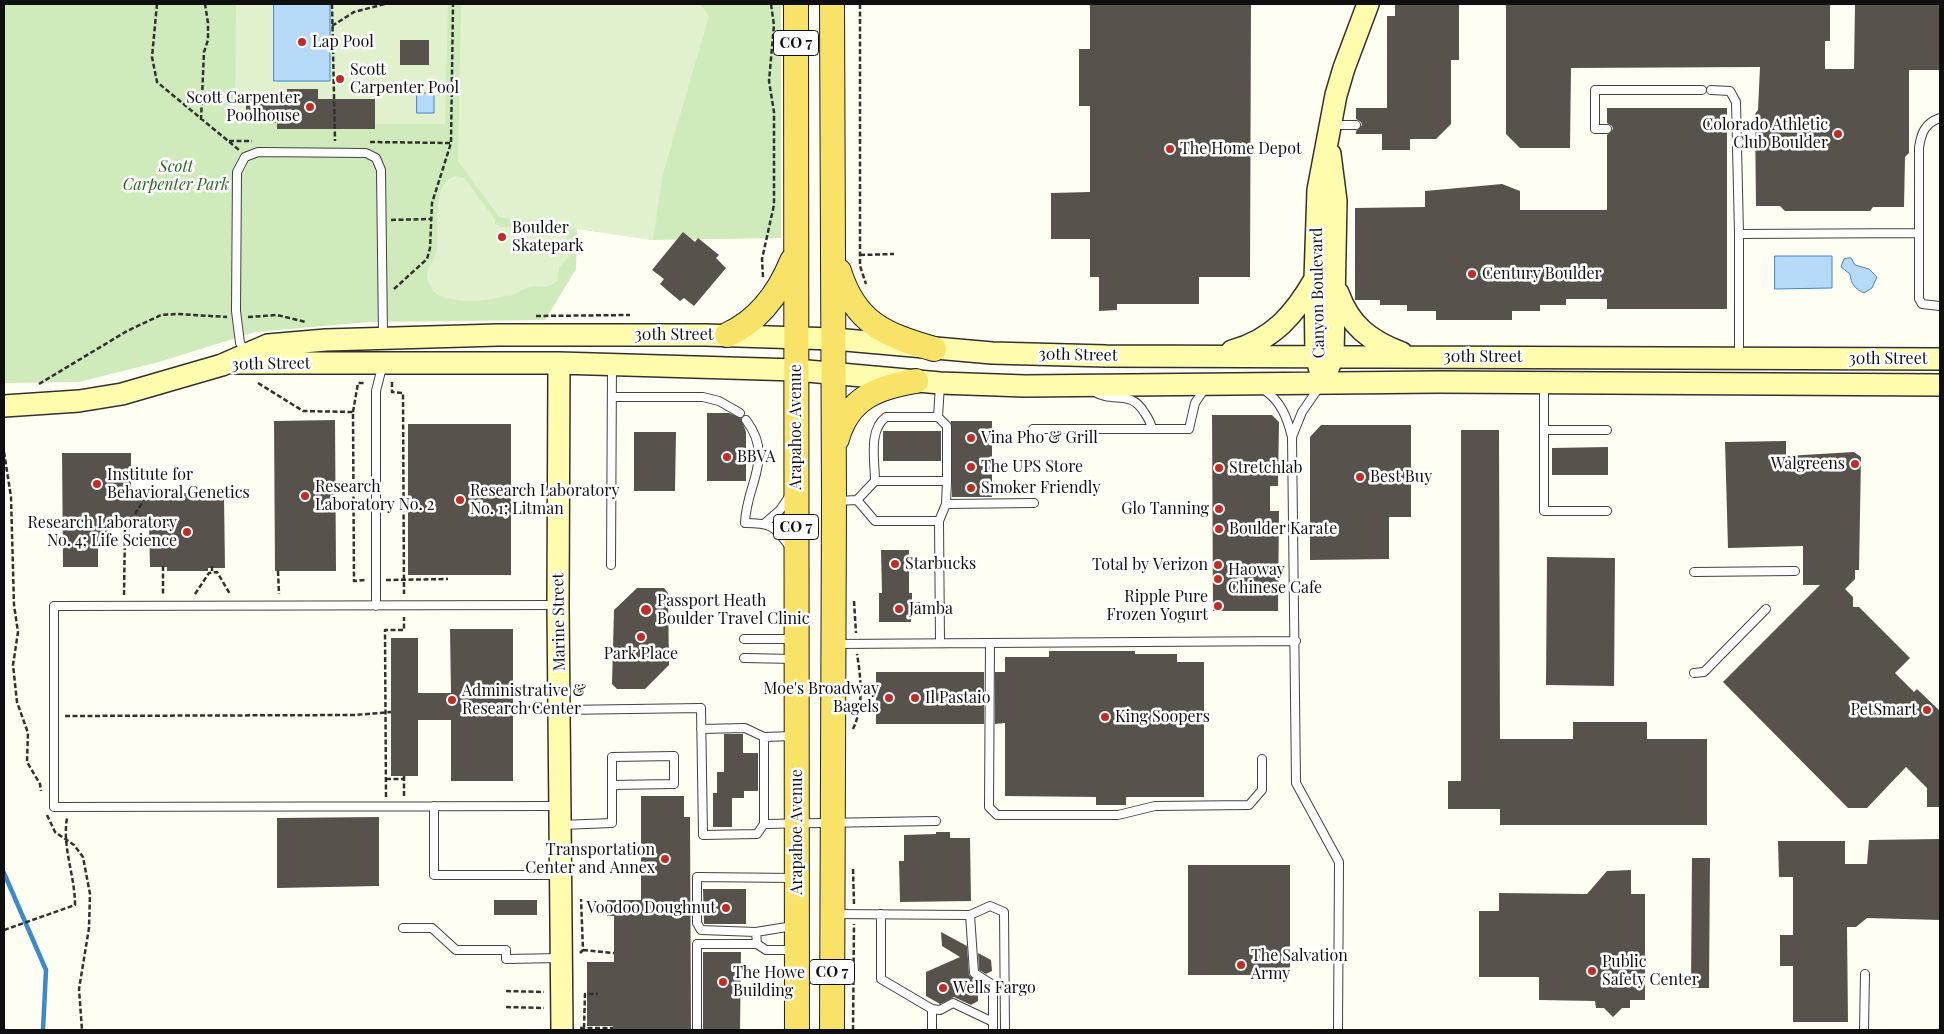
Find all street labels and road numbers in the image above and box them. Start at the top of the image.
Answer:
road number: CO 7 [774,30,818,56]
street label: Canyon Boulevard [1307,227,1329,359]
street label: 30th Street [635,325,713,345]
street label: 30th Street [1038,345,1118,365]
street label: 30th Street [1444,347,1522,367]
street label: 30th Street [1849,349,1927,369]
street label: 30th Street [231,354,311,374]
street label: Arapahoe Avenue [786,364,806,490]
road number: CO 7 [774,514,818,540]
street label: Marine Street [549,573,569,671]
street label: Arapahoe Avenue [787,769,807,895]
road number: CO 7 [810,960,854,984]

